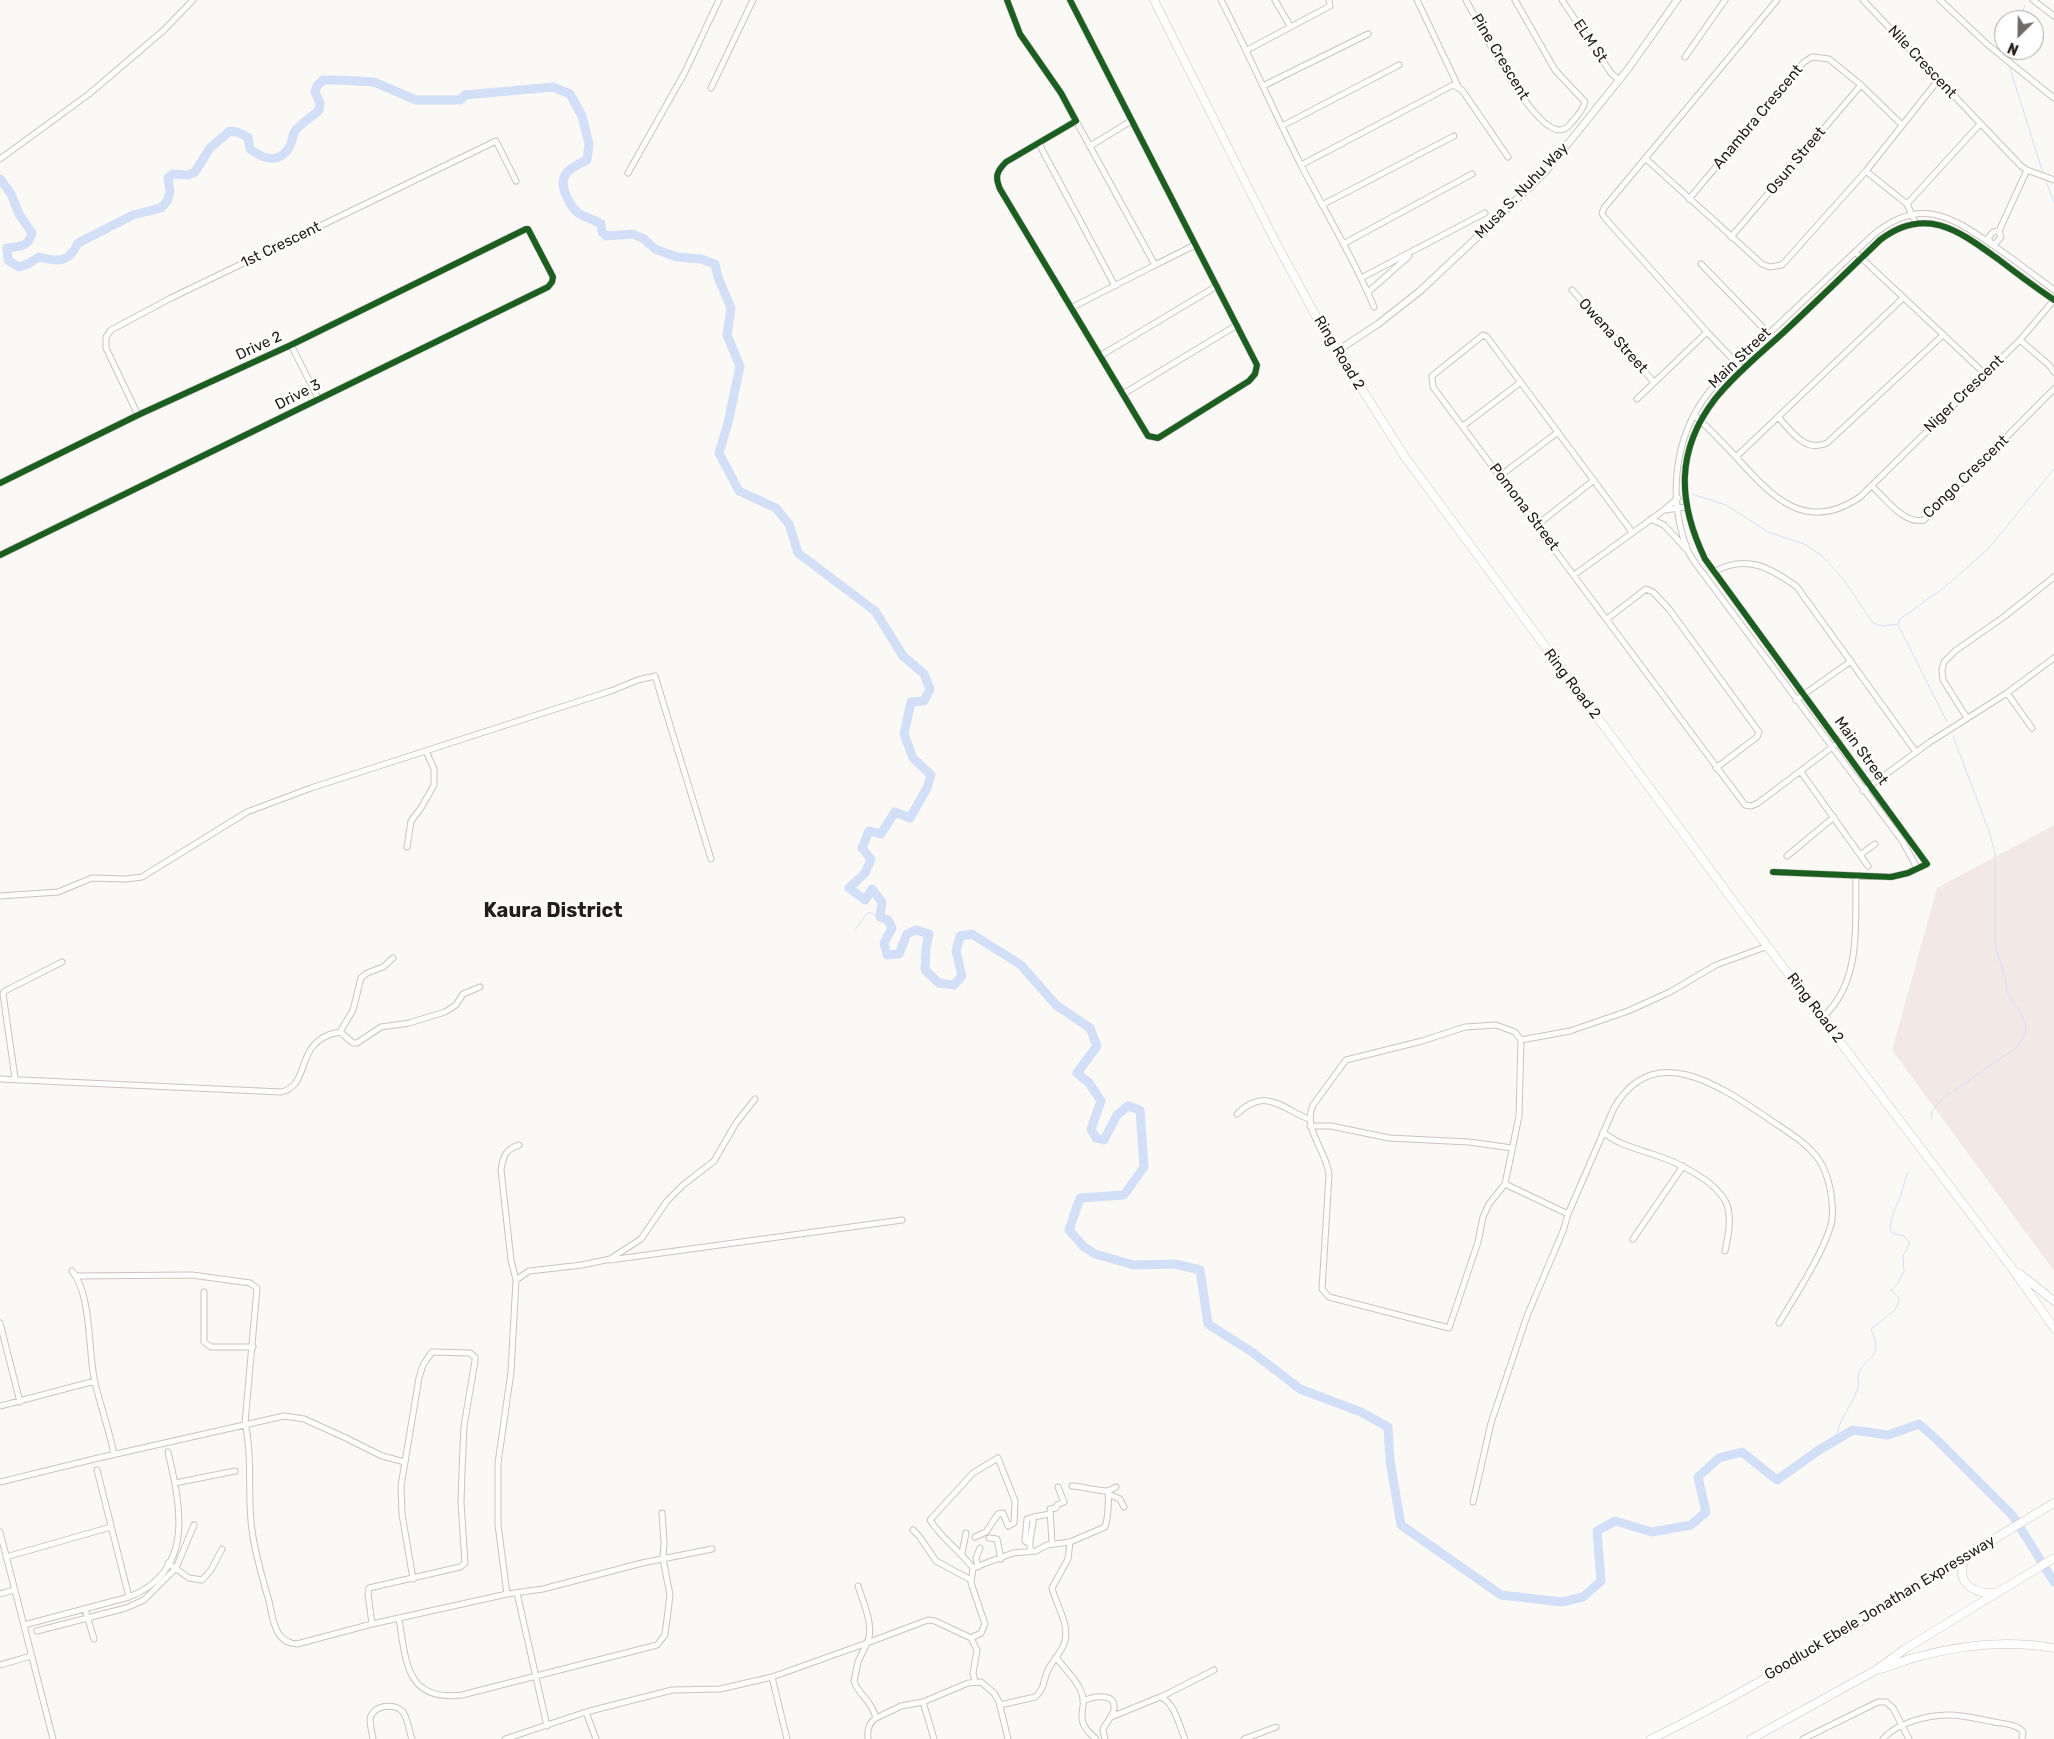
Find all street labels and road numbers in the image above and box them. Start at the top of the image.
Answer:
street label: Pine Crescent [1467,11,1533,103]
street label: ELM St [1569,16,1611,66]
street label: Nile Crescent [1884,22,1960,102]
street label: Anambra Crescent [1709,61,1807,173]
street label: Osun Street [1762,123,1830,199]
street label: Musa S. Nuhu Way [1472,139,1572,243]
street label: 1st Crescent [238,218,324,272]
street label: Owena Street [1575,295,1651,377]
street label: Ring Road 2 [1310,313,1368,393]
street label: Main Street [1705,324,1775,392]
street label: Drive 2 [233,328,285,364]
street label: Niger Crescent [1920,351,2008,437]
street label: Drive 3 [272,376,324,414]
street label: Congo Crescent [1919,432,2013,522]
street label: Pomona Street [1485,460,1563,554]
street label: Ring Road 2 [1540,645,1604,723]
street label: Main Street [1830,713,1892,789]
street label: Ring Road 2 [1783,969,1847,1047]
street label: Goodluck Ebele Jonathan Expressway [1761,1532,1999,1684]

